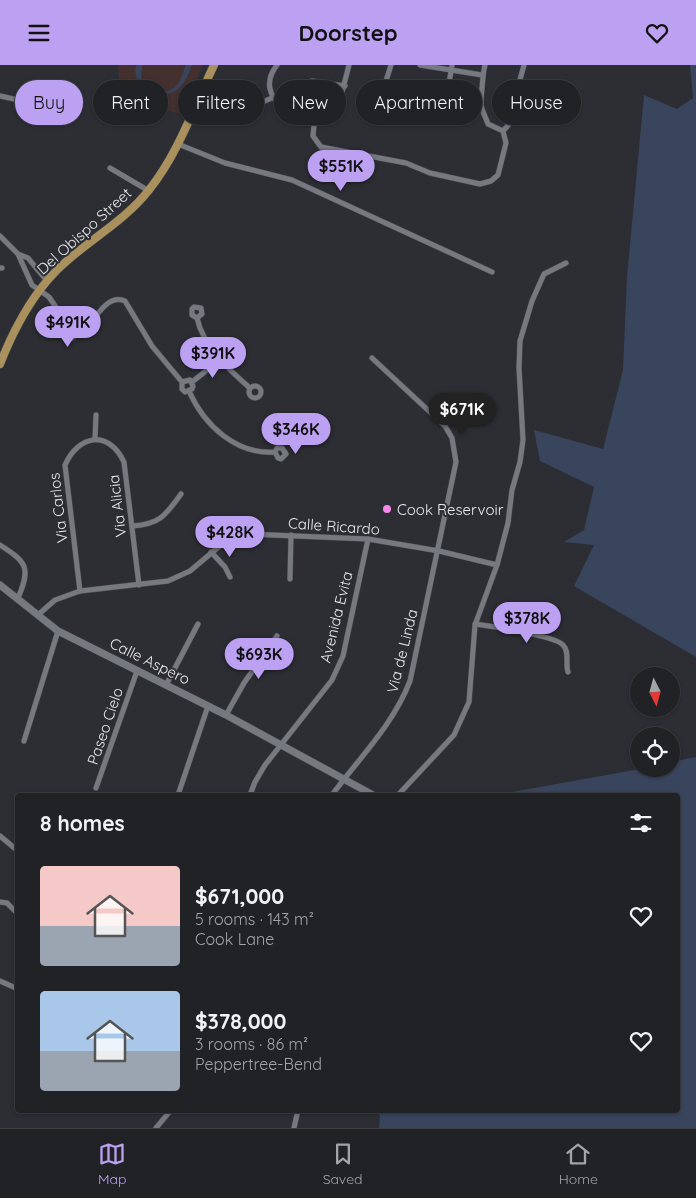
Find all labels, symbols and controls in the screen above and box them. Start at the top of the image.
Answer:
icon: menu [25,19,53,47]
text: Doorstep [298,19,398,47]
icon: heart [643,19,671,47]
chip: Buy [15,80,83,125]
chip: Rent [93,80,168,125]
chip: Filters [178,80,264,125]
chip: New [274,80,346,125]
chip: Apartment [356,80,482,125]
chip: House [492,80,581,125]
pin: $551K [306,149,376,192]
text: $551K [319,156,363,176]
street label: Del Obispo Street [33,183,135,279]
pin: $491K [33,305,103,348]
text: $491K [46,312,90,332]
pin: $391K [178,337,248,379]
text: $391K [191,343,235,363]
pin: $671K [427,393,497,435]
text: $671K [440,399,484,419]
pin: $346K [261,413,331,455]
text: $346K [273,419,319,439]
street label: Via Carlos [44,472,72,544]
street label: Via Alicia [104,474,130,538]
place label: Cook Reservoir [397,500,504,519]
marker: Cook Reservoir [381,503,393,515]
street label: Calle Ricardo [287,513,381,539]
pin: $428K [195,515,265,558]
text: $428K [206,522,254,542]
street label: Avenida Evita [315,569,357,665]
pin: $378K [492,601,562,644]
street label: Via de Linda [382,607,422,695]
text: $378K [504,608,550,628]
street label: Calle Aspero [107,633,193,689]
pin: $693K [224,637,294,680]
text: $693K [236,644,282,664]
north arrow [630,667,680,717]
map controls [630,667,680,777]
street label: Paseo Cielo [83,685,127,767]
button: locate [630,727,680,777]
icon: filters [627,809,655,837]
text: 8 homes [40,810,125,836]
text: $671,000 [195,883,284,909]
icon: home [80,886,140,946]
icon: heart [627,902,655,930]
text: 5 rooms · 143 m² [195,909,314,929]
text: Cook Lane [195,929,274,949]
text: $378,000 [195,1008,286,1034]
icon: home [80,1011,140,1071]
icon: heart [627,1027,655,1055]
text: 3 rooms · 86 m² [195,1034,308,1054]
text: Peppertree-Bend [195,1054,322,1074]
tab: Map [98,1140,127,1188]
tab: Saved [323,1140,363,1188]
tab: Home [559,1140,598,1188]

